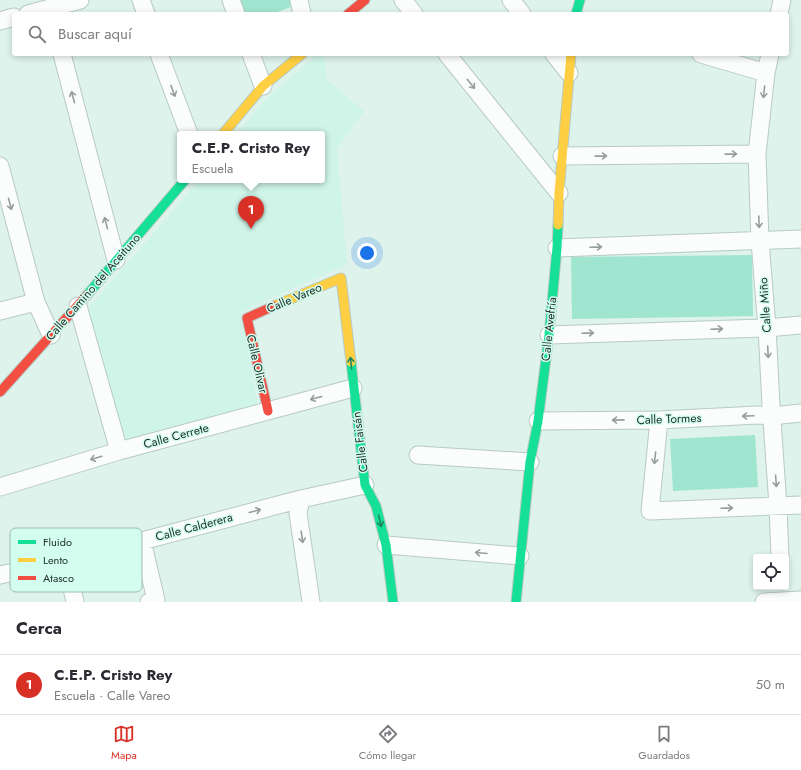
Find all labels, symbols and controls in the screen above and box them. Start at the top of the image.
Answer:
search box [12,12,789,56]
icon: search [26,23,48,45]
text: Buscar aquí [58,23,132,45]
one-way arrow [467,79,475,90]
one-way arrow [169,84,177,96]
one-way arrow [760,85,767,98]
one-way arrow [69,91,76,104]
popup [177,131,325,183]
text: C.E.P. Cristo Rey [192,137,310,159]
one-way arrow [724,150,737,157]
one-way arrow [594,152,607,159]
text: Escuela [192,159,233,178]
pin: 1 [238,196,264,229]
one-way arrow [7,197,14,210]
one-way arrow [756,215,763,228]
one-way arrow [102,216,109,229]
street label: Calle Camino del Aceituno [41,229,145,344]
your location [357,243,377,263]
one-way arrow [589,243,602,250]
street label: Calle Miño [754,277,776,333]
street label: Calle Vareo [264,278,325,318]
street label: Calle Avefría [537,296,561,362]
one-way arrow [710,325,723,333]
one-way arrow [581,330,594,337]
street label: Calle Olivar [242,333,273,396]
one-way arrow [764,345,772,358]
one-way arrow [347,357,354,370]
one-way arrow [310,395,323,402]
street label: Calle Tormes [636,409,702,429]
street label: Calle Faisán [347,411,373,473]
one-way arrow [742,412,755,420]
one-way arrow [612,416,625,424]
street label: Calle Cerrete [141,419,211,453]
one-way arrow [652,451,659,464]
one-way arrow [90,455,103,462]
one-way arrow [773,474,780,487]
one-way arrow [720,504,733,512]
one-way arrow [248,506,261,514]
street label: Calle Calderera [153,508,235,546]
one-way arrow [377,514,384,527]
legend [10,528,142,592]
one-way arrow [298,530,306,543]
text: Fluido [43,534,72,550]
one-way arrow [475,549,488,556]
text: Lento [43,552,68,568]
map controls [753,554,789,590]
button: locate [753,554,789,590]
text: Atasco [43,570,74,586]
text: Cerca [16,616,62,640]
text: C.E.P. Cristo Rey [54,664,172,686]
text: 1 [26,675,32,694]
text: 50 m [756,675,785,694]
text: Escuela · Calle Vareo [54,686,170,705]
tab: Mapa [111,723,137,763]
tab: Cómo llegar [359,723,416,763]
tab: Guardados [638,723,690,763]

